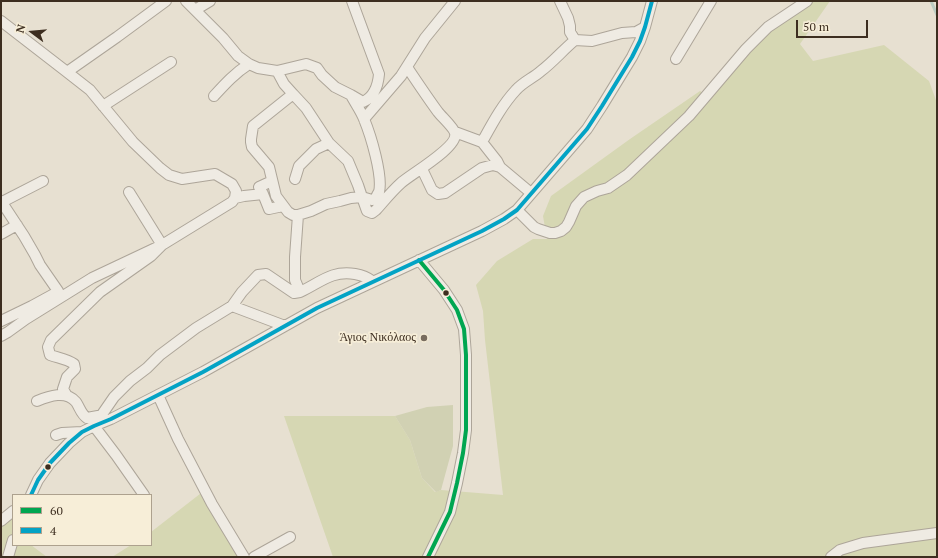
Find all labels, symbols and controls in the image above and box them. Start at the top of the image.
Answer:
north arrow [12,12,52,52]
scale bar [798,12,870,38]
text: 50 m [803,19,829,34]
text: N [13,23,28,35]
unlabelled marker [441,288,451,298]
place label: Άγιος Νικόλαος [339,331,416,345]
marker: Άγιος Νικόλαος [419,333,429,343]
unlabelled marker [43,462,53,472]
legend [12,494,152,546]
text: 60 [50,503,63,518]
text: 4 [50,523,56,538]

